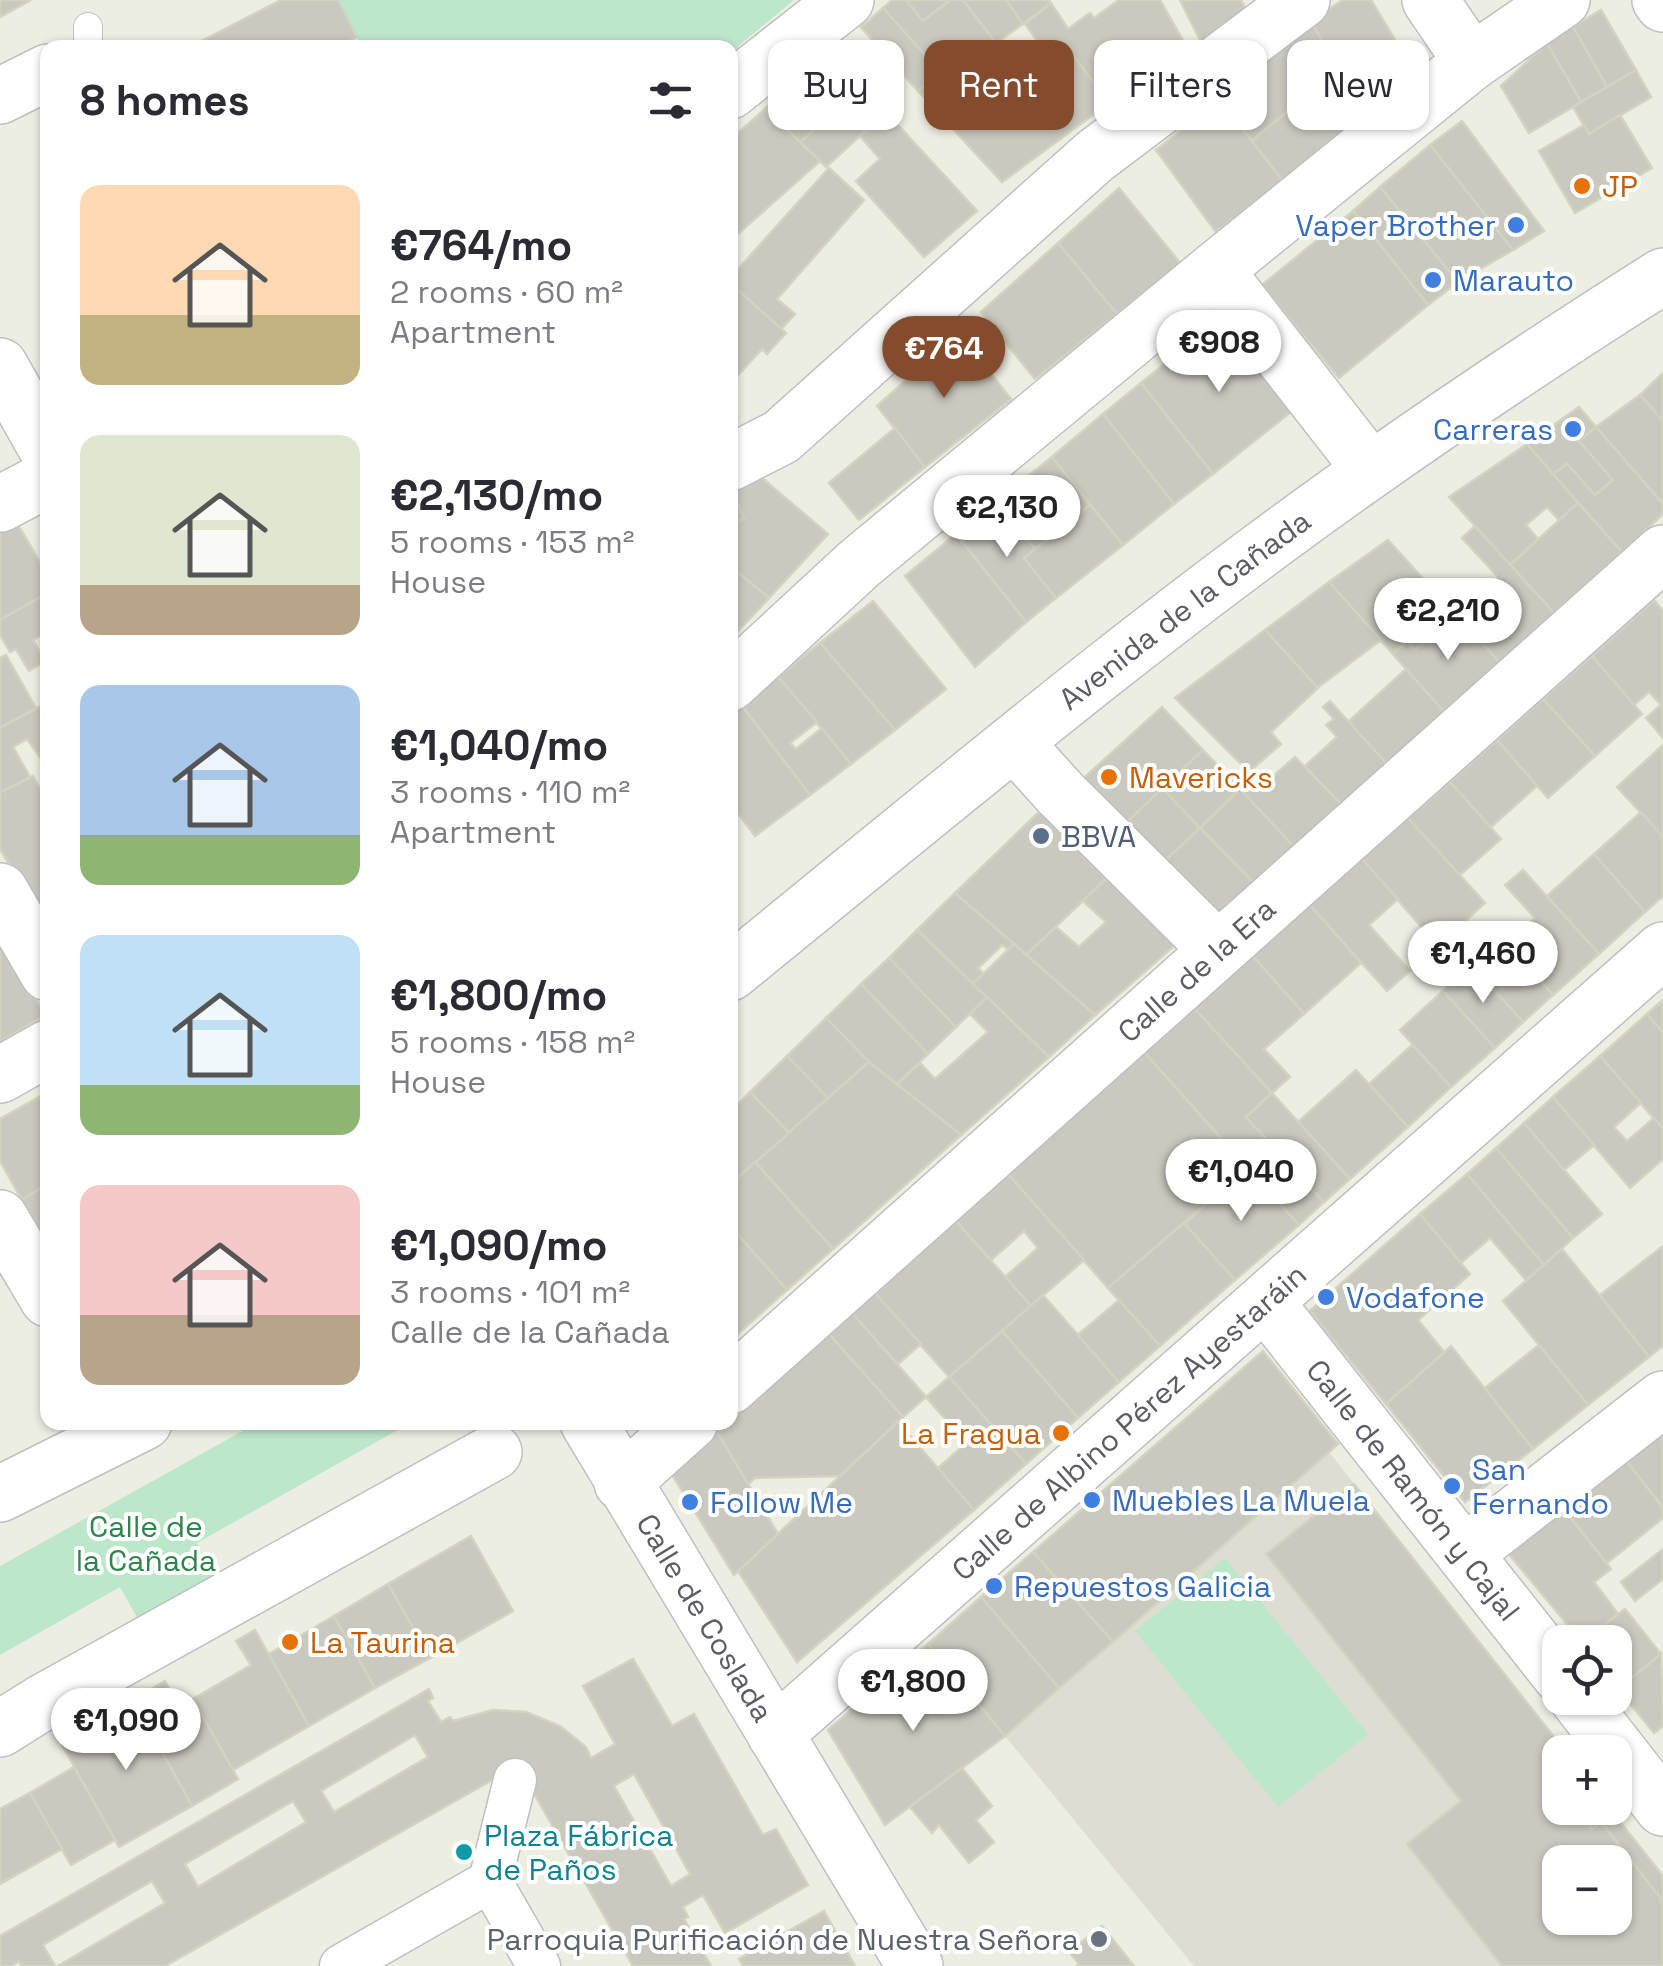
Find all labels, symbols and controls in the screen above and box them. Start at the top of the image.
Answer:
chip: Buy [768,40,904,130]
chip: Rent [924,40,1074,130]
chip: Filters [1094,40,1267,130]
chip: New [1287,40,1429,130]
icon: filters [643,73,698,128]
text: 8 homes [80,74,250,127]
place label: JP [1602,167,1638,206]
marker: JP [1571,175,1593,197]
place label: Vaper Brother [1295,206,1496,245]
marker: Vaper Brother [1505,214,1527,236]
text: €764/mo [390,219,572,272]
icon: home [160,225,280,345]
place label: Marauto [1453,261,1574,300]
marker: Marauto [1422,269,1444,291]
text: 2 rooms · 60 m² [390,272,623,312]
pin: €908 [1160,310,1278,395]
text: Apartment [390,312,556,352]
pin: €764 [885,316,1003,401]
text: €908 [1178,322,1260,362]
text: €764 [904,328,984,368]
place label: Carreras [1433,410,1553,449]
marker: Carreras [1562,418,1584,440]
text: €2,130/mo [390,469,603,522]
icon: home [160,475,280,595]
pin: €2,130 [926,475,1088,560]
text: €2,130 [955,487,1059,527]
street label: Avenida de la Cañada [1050,501,1318,718]
text: 5 rooms · 153 m² [390,522,635,562]
text: House [390,562,486,602]
pin: €2,210 [1367,578,1529,663]
text: €2,210 [1396,590,1500,630]
text: €1,040/mo [390,719,608,772]
icon: home [160,725,280,845]
place label: Mavericks [1129,758,1273,797]
marker: Mavericks [1098,766,1120,788]
text: 3 rooms · 110 m² [390,772,630,812]
text: Apartment [390,812,556,852]
place label: BBVA [1061,817,1136,856]
marker: BBVA [1030,825,1052,847]
street label: Calle de la Era [1109,889,1283,1051]
pin: €1,460 [1402,921,1564,1006]
text: €1,460 [1430,933,1536,973]
text: €1,800/mo [390,969,607,1022]
icon: home [160,975,280,1095]
text: 5 rooms · 158 m² [390,1022,635,1062]
text: House [390,1062,486,1102]
pin: €1,040 [1160,1139,1322,1224]
text: €1,040 [1187,1151,1295,1191]
text: €1,090/mo [390,1219,608,1272]
icon: home [160,1225,280,1345]
street label: Calle de Albino Pérez Ayestaráin [943,1255,1314,1589]
text: 3 rooms · 101 m² [390,1272,630,1312]
place label: Vodafone [1346,1278,1485,1317]
marker: Vodafone [1315,1286,1337,1308]
text: Calle de la Cañada [390,1312,670,1352]
street label: Calle de Ramón y Cajal [1298,1351,1529,1628]
place label: La Fragua [901,1414,1041,1453]
marker: La Fragua [1050,1422,1072,1444]
place label: San Fernando [1472,1450,1609,1523]
marker: San Fernando [1441,1475,1463,1497]
place label: Muebles La Muela [1112,1481,1370,1520]
place label: Follow Me [710,1483,853,1522]
marker: Muebles La Muela [1081,1489,1103,1511]
marker: Follow Me [679,1491,701,1513]
street label: Calle de Coslada [628,1506,783,1729]
park label: Calle de la Cañada [76,1507,216,1580]
place label: Repuestos Galicia [1014,1567,1271,1606]
marker: Repuestos Galicia [983,1575,1005,1597]
place label: La Taurina [310,1623,455,1662]
map controls [1542,1625,1632,1935]
button: locate [1542,1625,1632,1715]
marker: La Taurina [279,1631,301,1653]
pin: €1,800 [832,1649,994,1734]
text: €1,800 [860,1661,966,1701]
pin: €1,090 [45,1688,207,1773]
text: €1,090 [73,1700,179,1740]
button: + [1542,1735,1632,1825]
place label: Plaza Fábrica de Paños [484,1816,674,1889]
marker: Plaza Fábrica de Paños [453,1841,475,1863]
button: − [1542,1845,1632,1935]
place label: Parroquia Purificación de Nuestra Señora [487,1920,1079,1959]
marker: Parroquia Purificación de Nuestra Señora [1088,1928,1110,1950]

